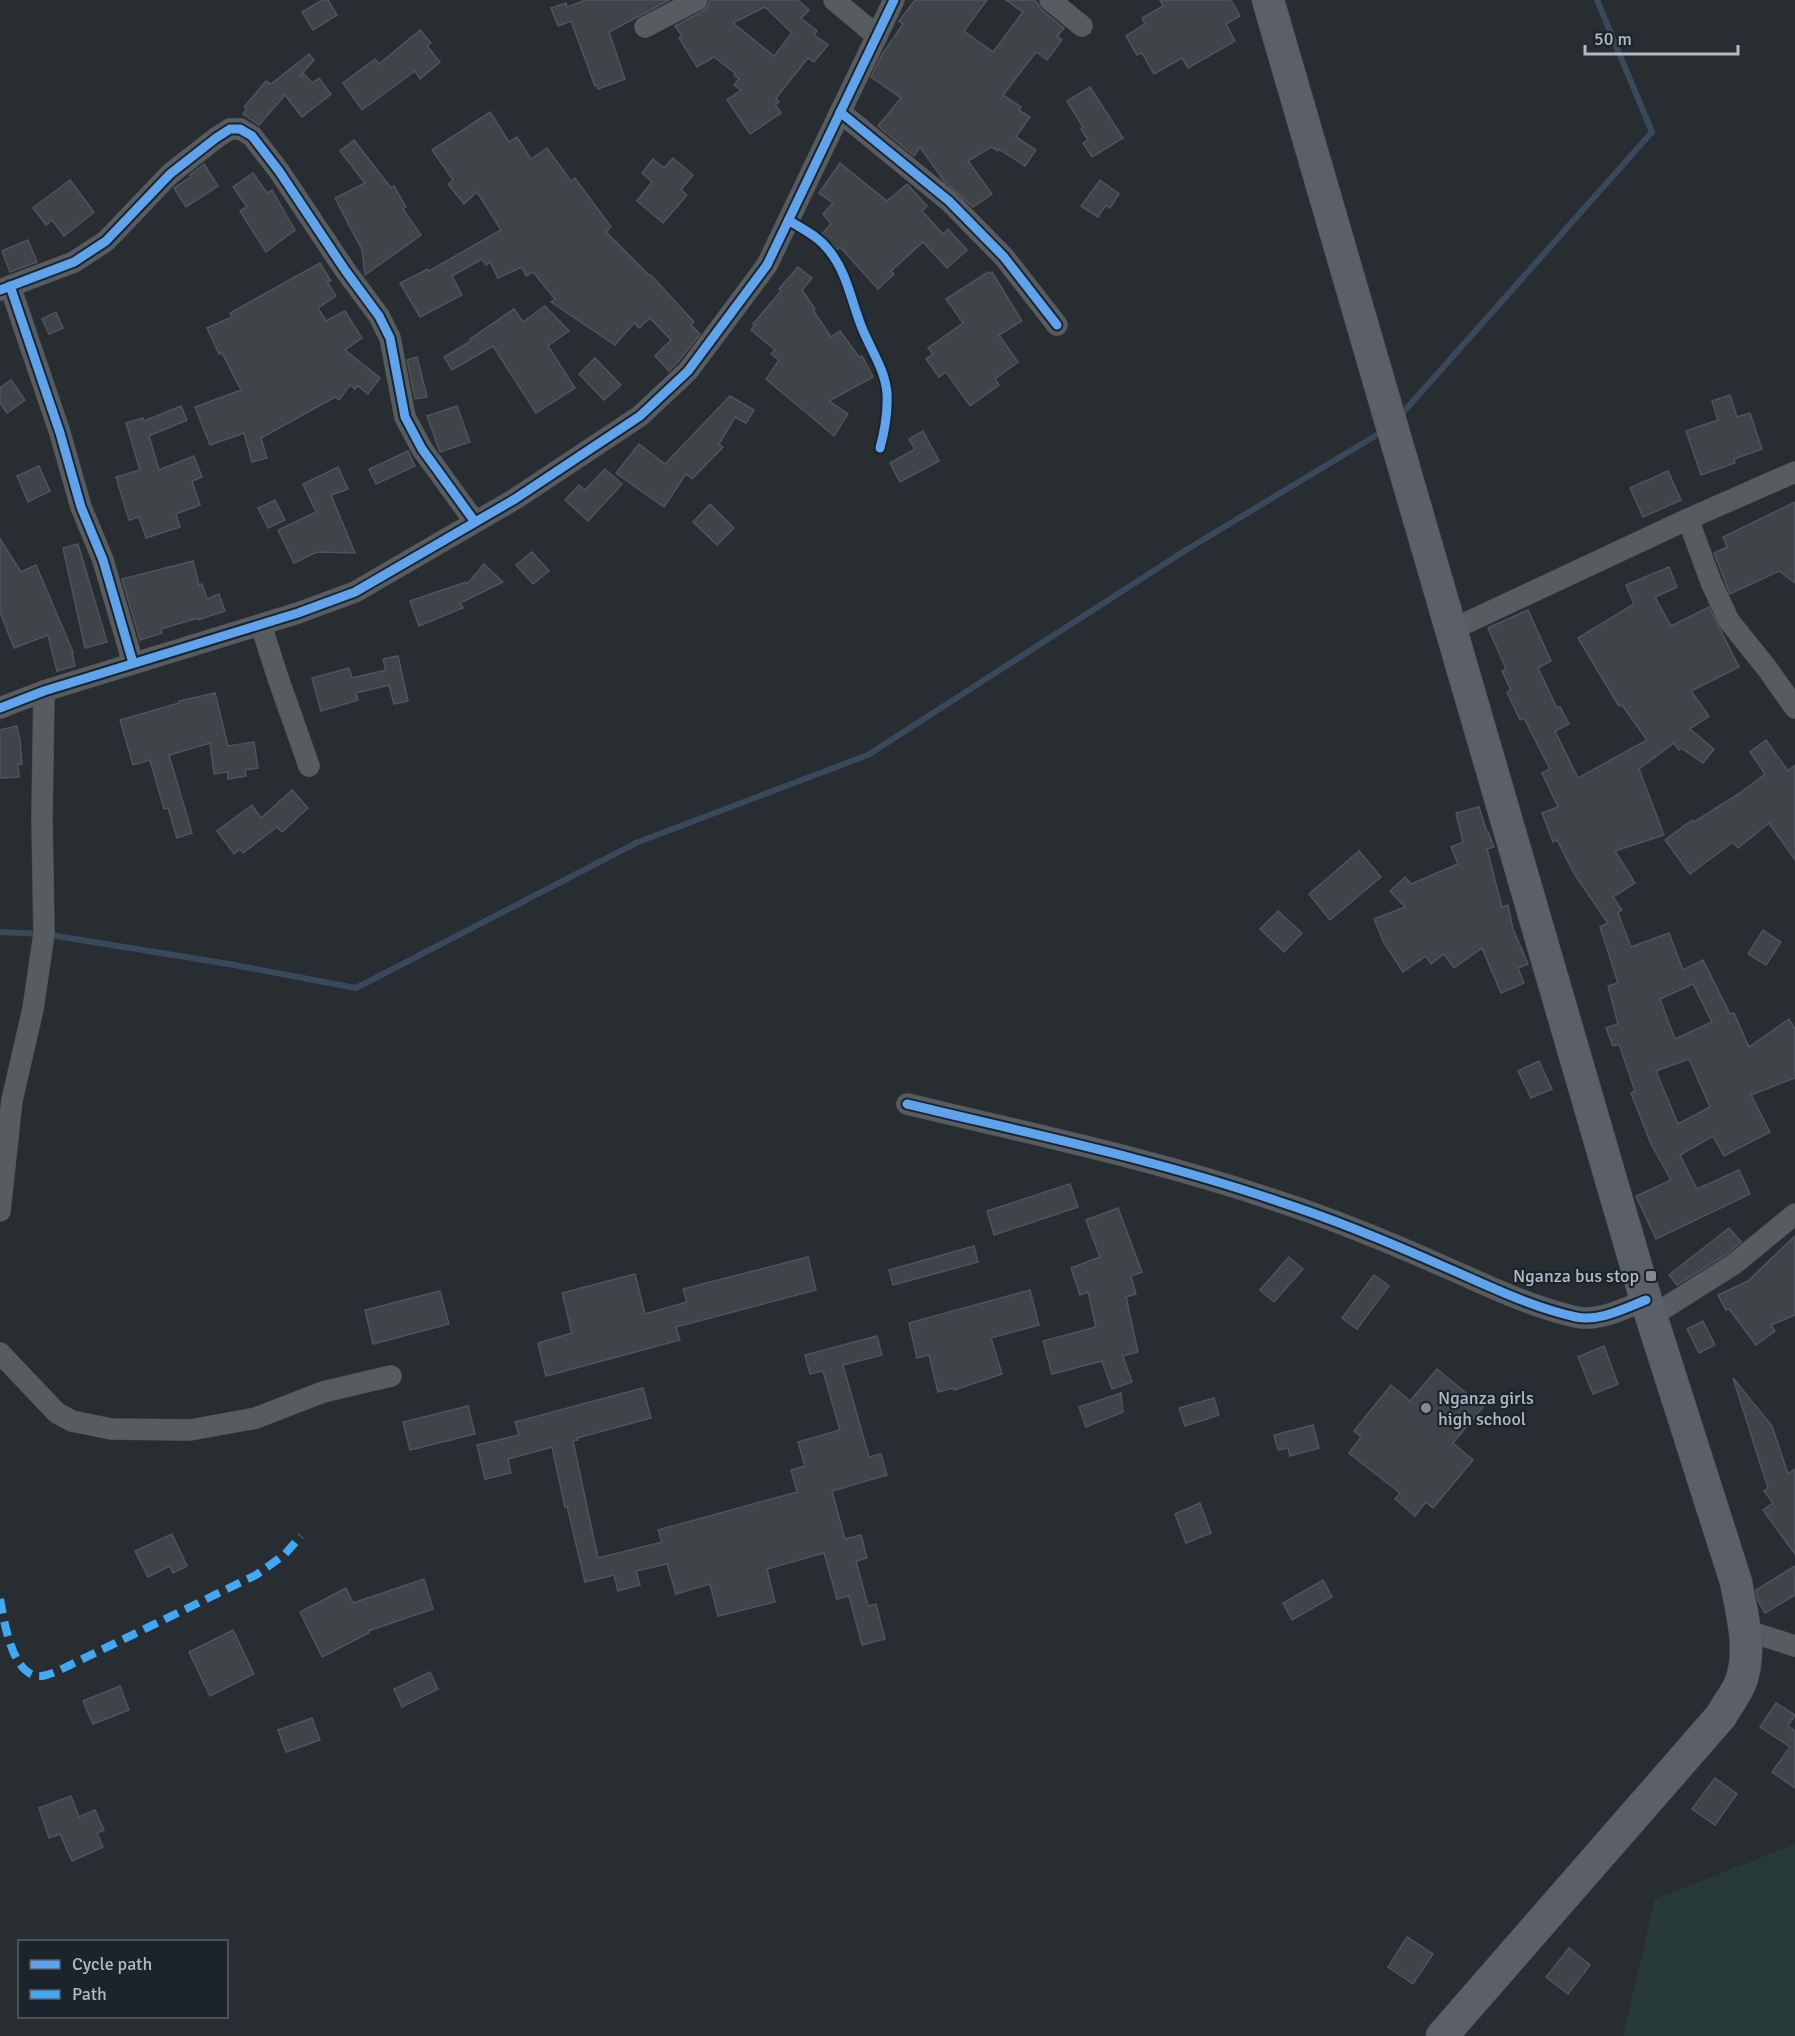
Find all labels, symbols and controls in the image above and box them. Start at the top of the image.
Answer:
scale bar [1585,18,1738,56]
text: 50 m [1594,28,1632,50]
place label: Nganza bus stop [1513,1265,1639,1287]
marker: Nganza bus stop [1644,1269,1658,1283]
place label: Nganza girls high school [1438,1387,1534,1430]
marker: Nganza girls high school [1419,1401,1433,1415]
legend [18,1940,228,2018]
text: Cycle path [72,1953,152,1975]
text: Path [72,1983,107,2005]

